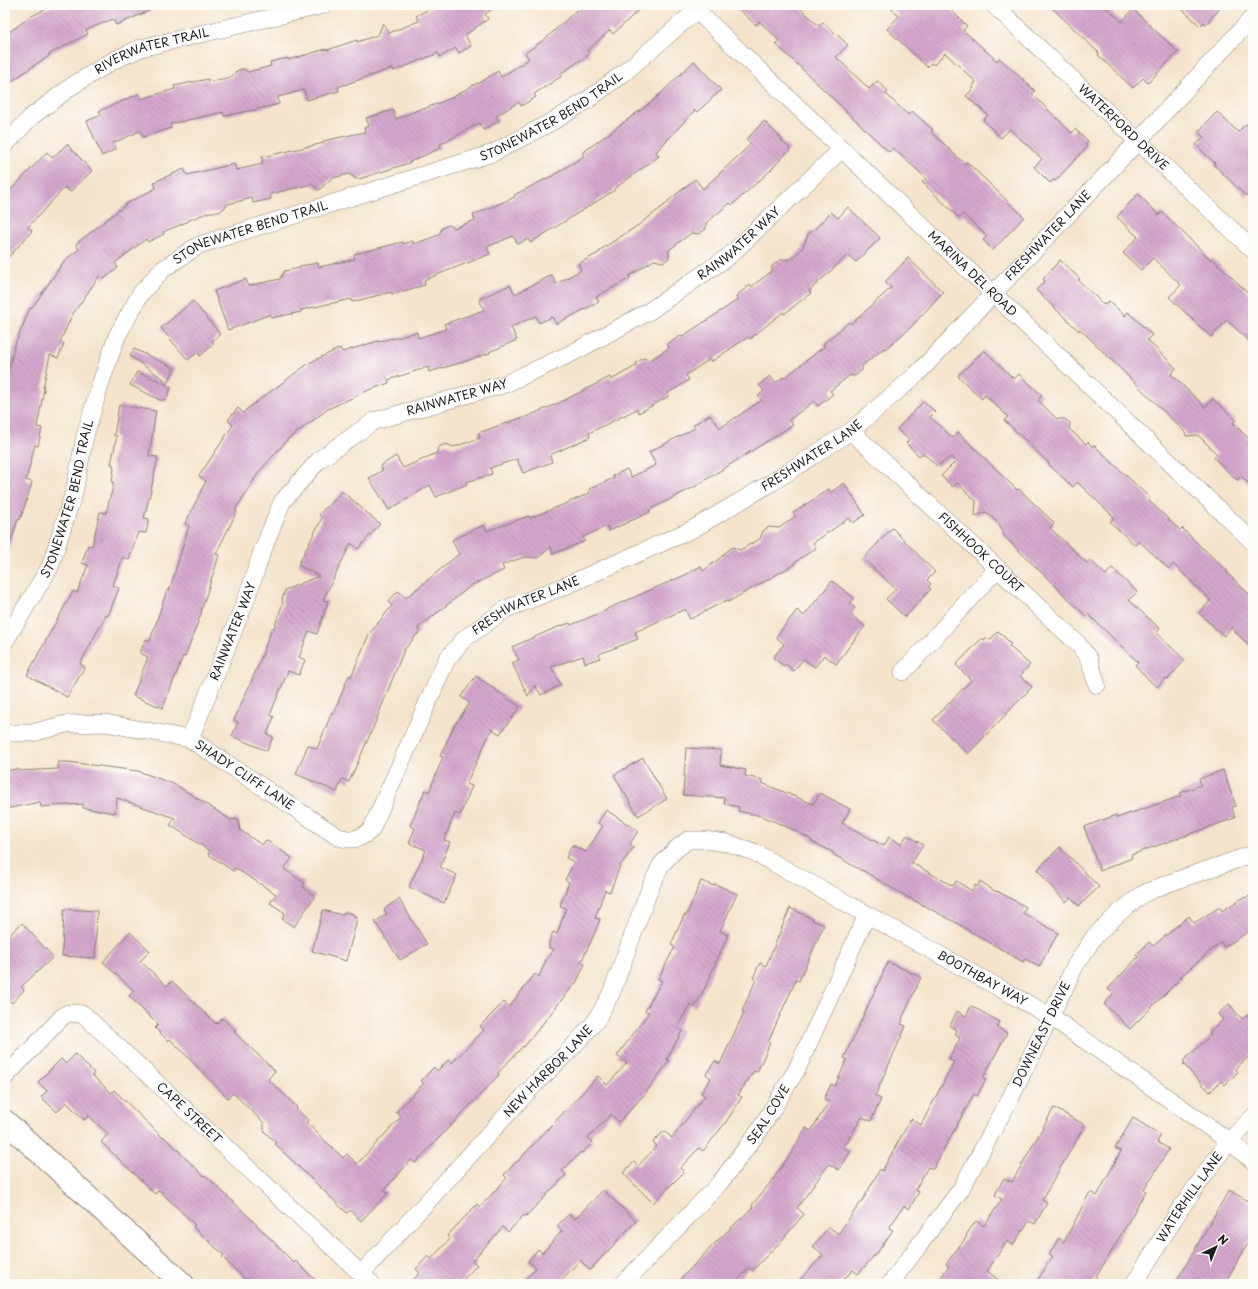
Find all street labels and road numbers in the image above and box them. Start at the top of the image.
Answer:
street label: RIVERWATER TRAIL [91,22,211,78]
street label: STONEWATER BEND TRAIL [477,67,626,165]
street label: WATERFORD DRIVE [1075,79,1173,174]
street label: FRESHWATER LANE [1000,186,1095,284]
street label: STONEWATER BEND TRAIL [169,195,330,268]
street label: RAINWATER WAY [693,202,784,283]
street label: MARINA DEL ROAD [924,226,1022,320]
street label: RAINWATER WAY [404,374,510,419]
street label: FRESHWATER LANE [757,415,866,495]
street label: STONEWATER BEND TRAIL [35,417,97,581]
street label: FISHHOOK COURT [935,508,1029,597]
street label: FRESHWATER LANE [468,571,582,639]
street label: RAINWATER WAY [204,579,260,683]
street label: SHADY CLIFF LANE [192,735,298,814]
street label: BOOTHBAY WAY [934,945,1031,1010]
street label: DOWNEAST DRIVE [1007,978,1074,1090]
street label: NEW HARBOR LANE [499,1020,596,1121]
street label: CAPE STREET [153,1077,227,1148]
street label: SEAL COVE [742,1081,794,1148]
street label: WATERHILL LANE [1154,1150,1226,1246]

